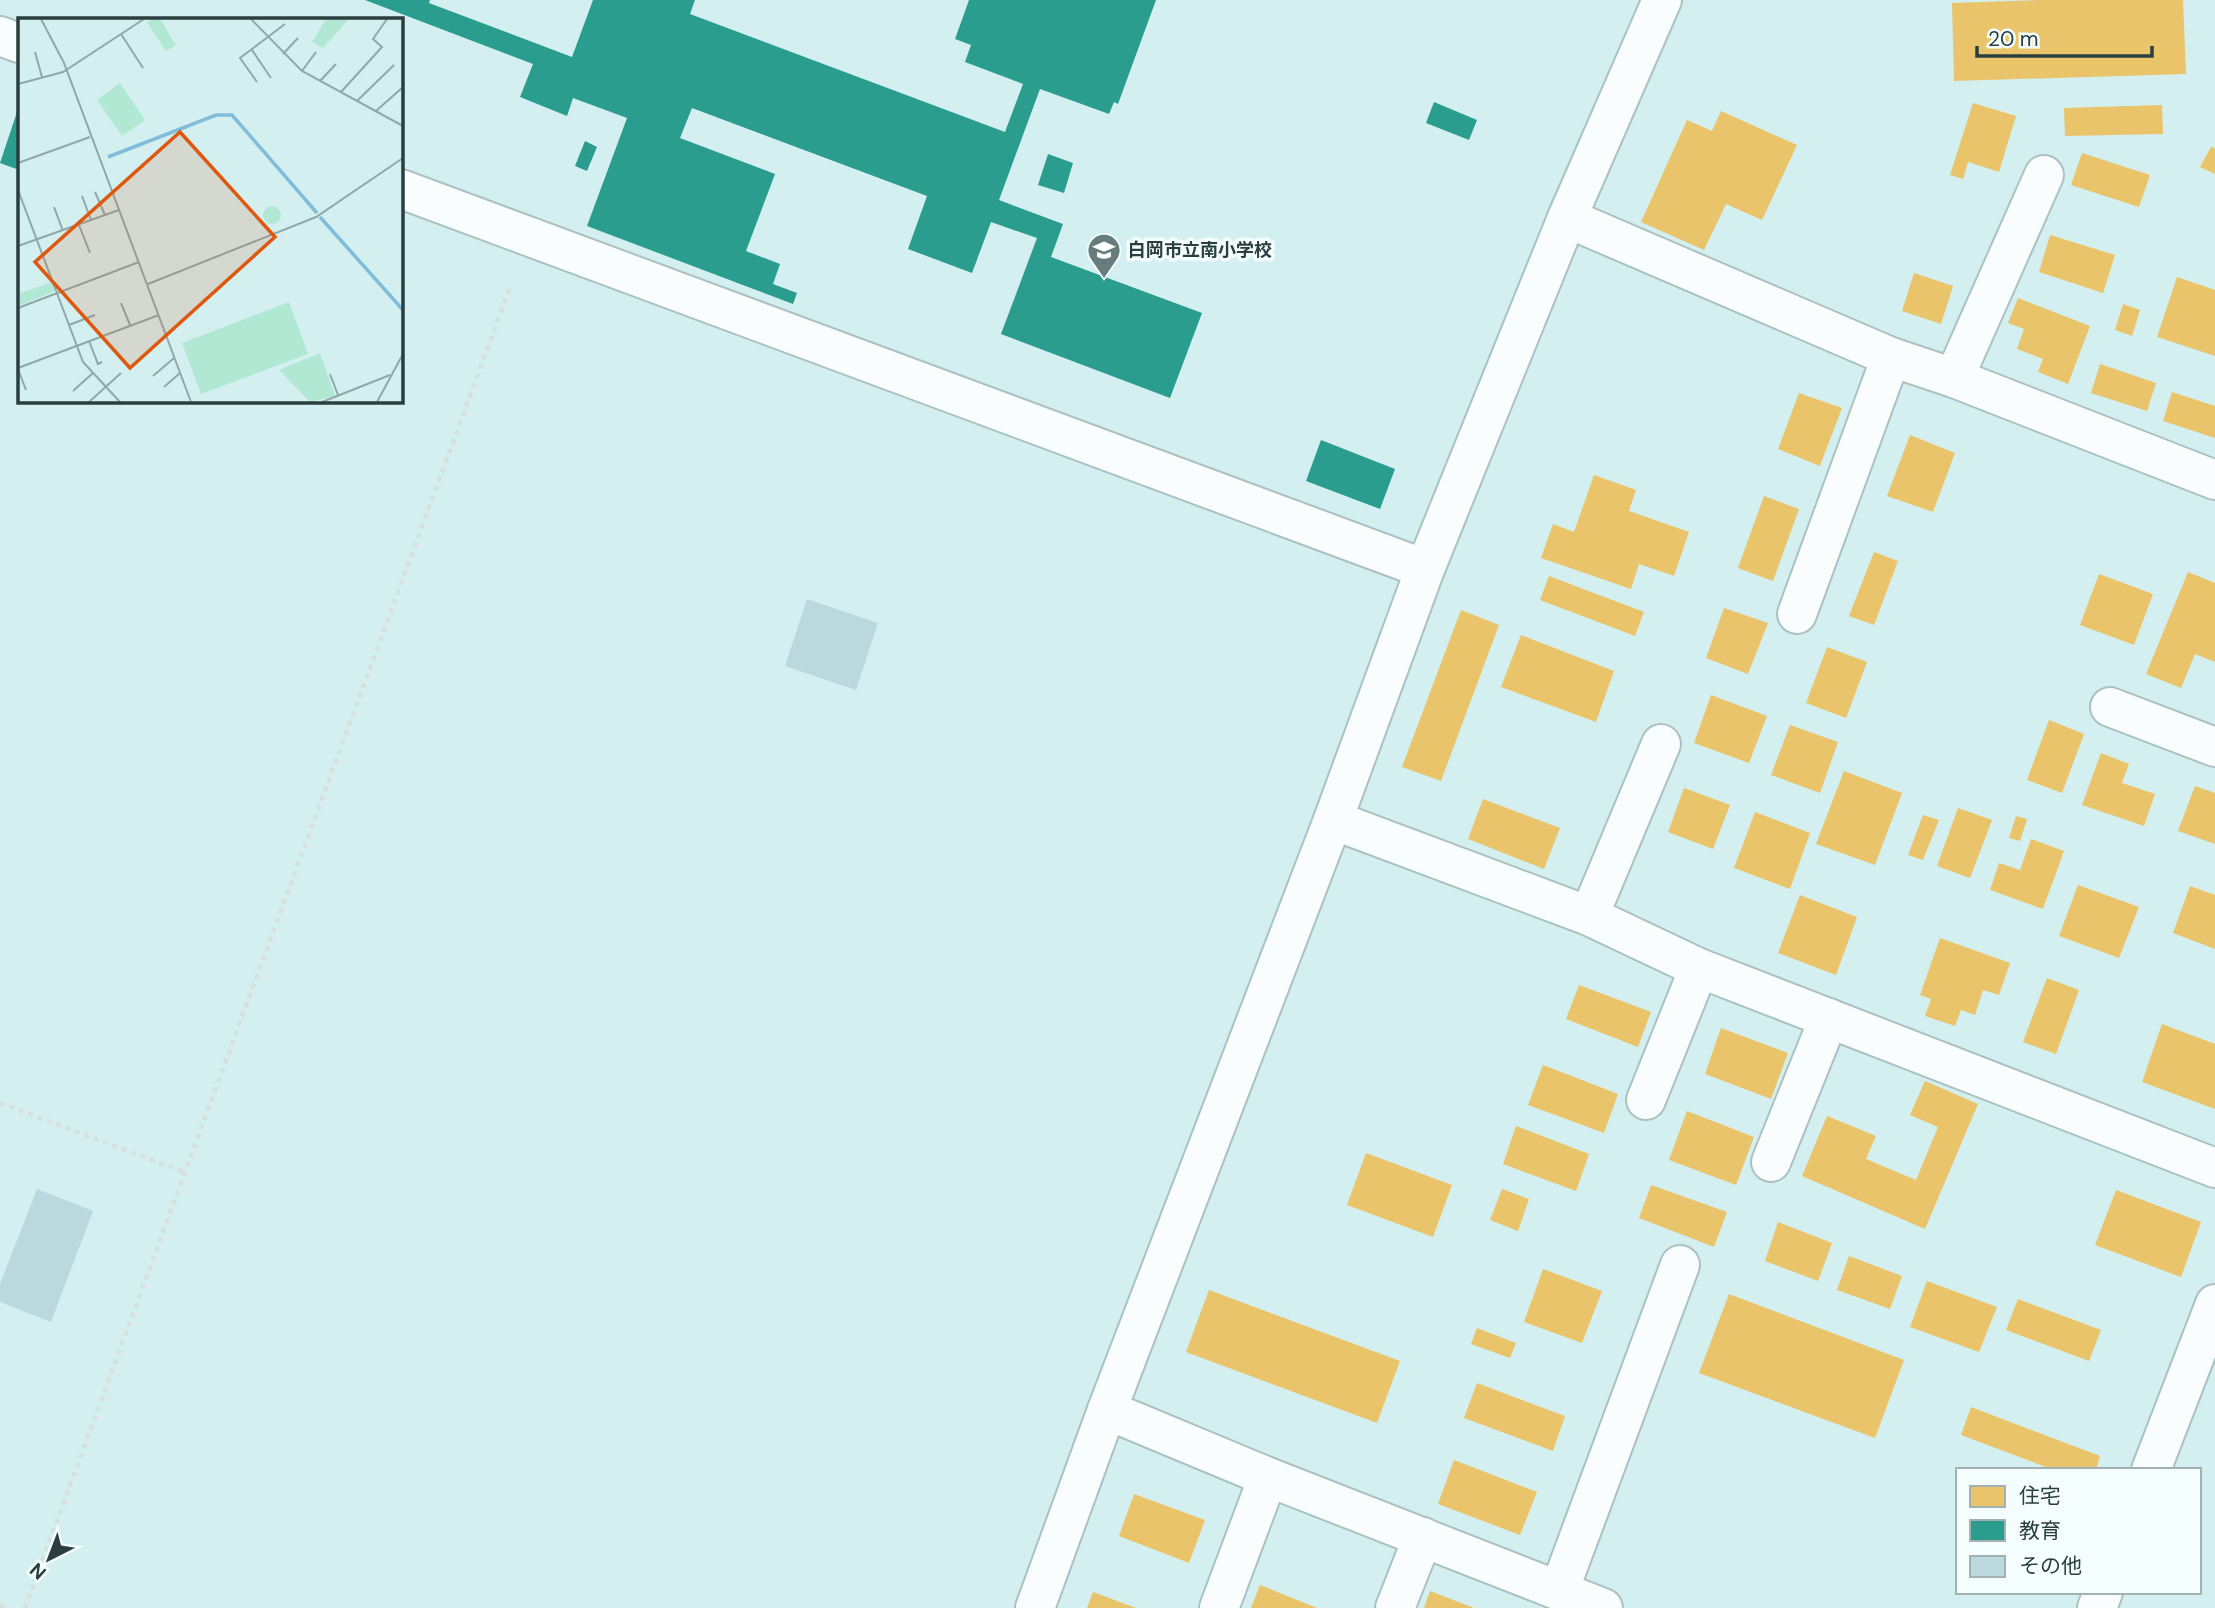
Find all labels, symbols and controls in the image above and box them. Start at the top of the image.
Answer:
scale bar [1977,14,2152,58]
inset map [18,18,402,402]
text: 20 m [1988,25,2039,53]
school or university icon: 白岡市立南小学校 [1085,231,1123,280]
place label: 白岡市立南小学校 [1128,238,1272,262]
legend [1956,1468,2201,1594]
text: 住宅 [2019,1482,2061,1510]
text: 教育 [2019,1517,2061,1545]
north arrow [14,1524,84,1594]
text: その他 [2019,1552,2082,1580]
text: N [24,1557,51,1585]

